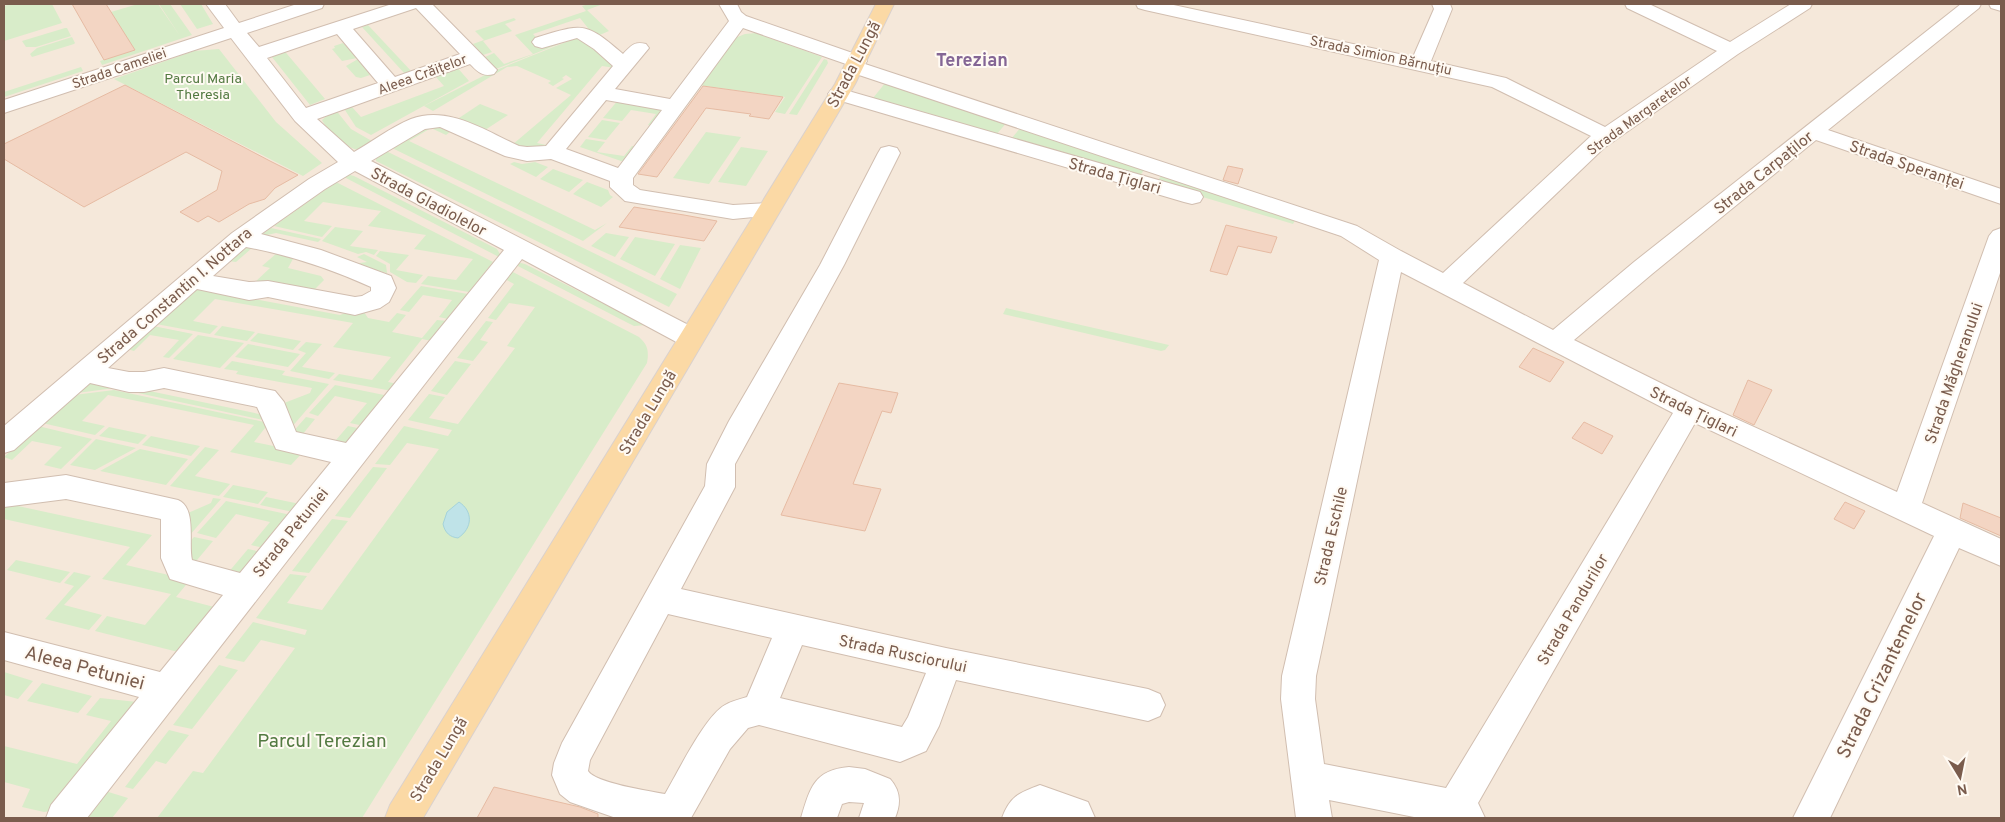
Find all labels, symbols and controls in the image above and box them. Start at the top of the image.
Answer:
street label: Strada Lungă [824,18,886,112]
street label: Strada Simion Bărnuțiu [1308,33,1453,80]
street label: Strada Cameliei [70,45,169,94]
district label: Terezian [936,50,1008,73]
street label: Aleea Crăițelor [376,51,470,99]
park label: Parcul Maria Theresia [164,71,242,104]
street label: Strada Margaretelor [1584,72,1696,160]
street label: Strada Carpaților [1710,127,1818,220]
street label: Strada Speranței [1846,137,1966,195]
street label: Strada Țiglari [1066,154,1163,200]
street label: Strada Gladiolelor [367,164,489,242]
street label: Strada Constantin I. Nottara [94,224,257,369]
street label: Strada Măgheranului [1921,300,1988,447]
street label: Strada Lungă [616,367,682,459]
street label: Strada Țiglari [1646,383,1740,443]
street label: Strada Petuniei [249,484,334,582]
street label: Strada Eschile [1311,485,1353,588]
street label: Strada Pandurilor [1534,551,1614,669]
street label: Strada Crizantemelor [1832,588,1934,763]
street label: Strada Rusciorului [837,632,969,678]
street label: Aleea Petuniei [22,641,147,696]
street label: Strada Lungă [407,714,473,806]
park label: Parcul Terezian [257,730,387,754]
north arrow [1935,752,1985,802]
text: N [1956,779,1968,798]

